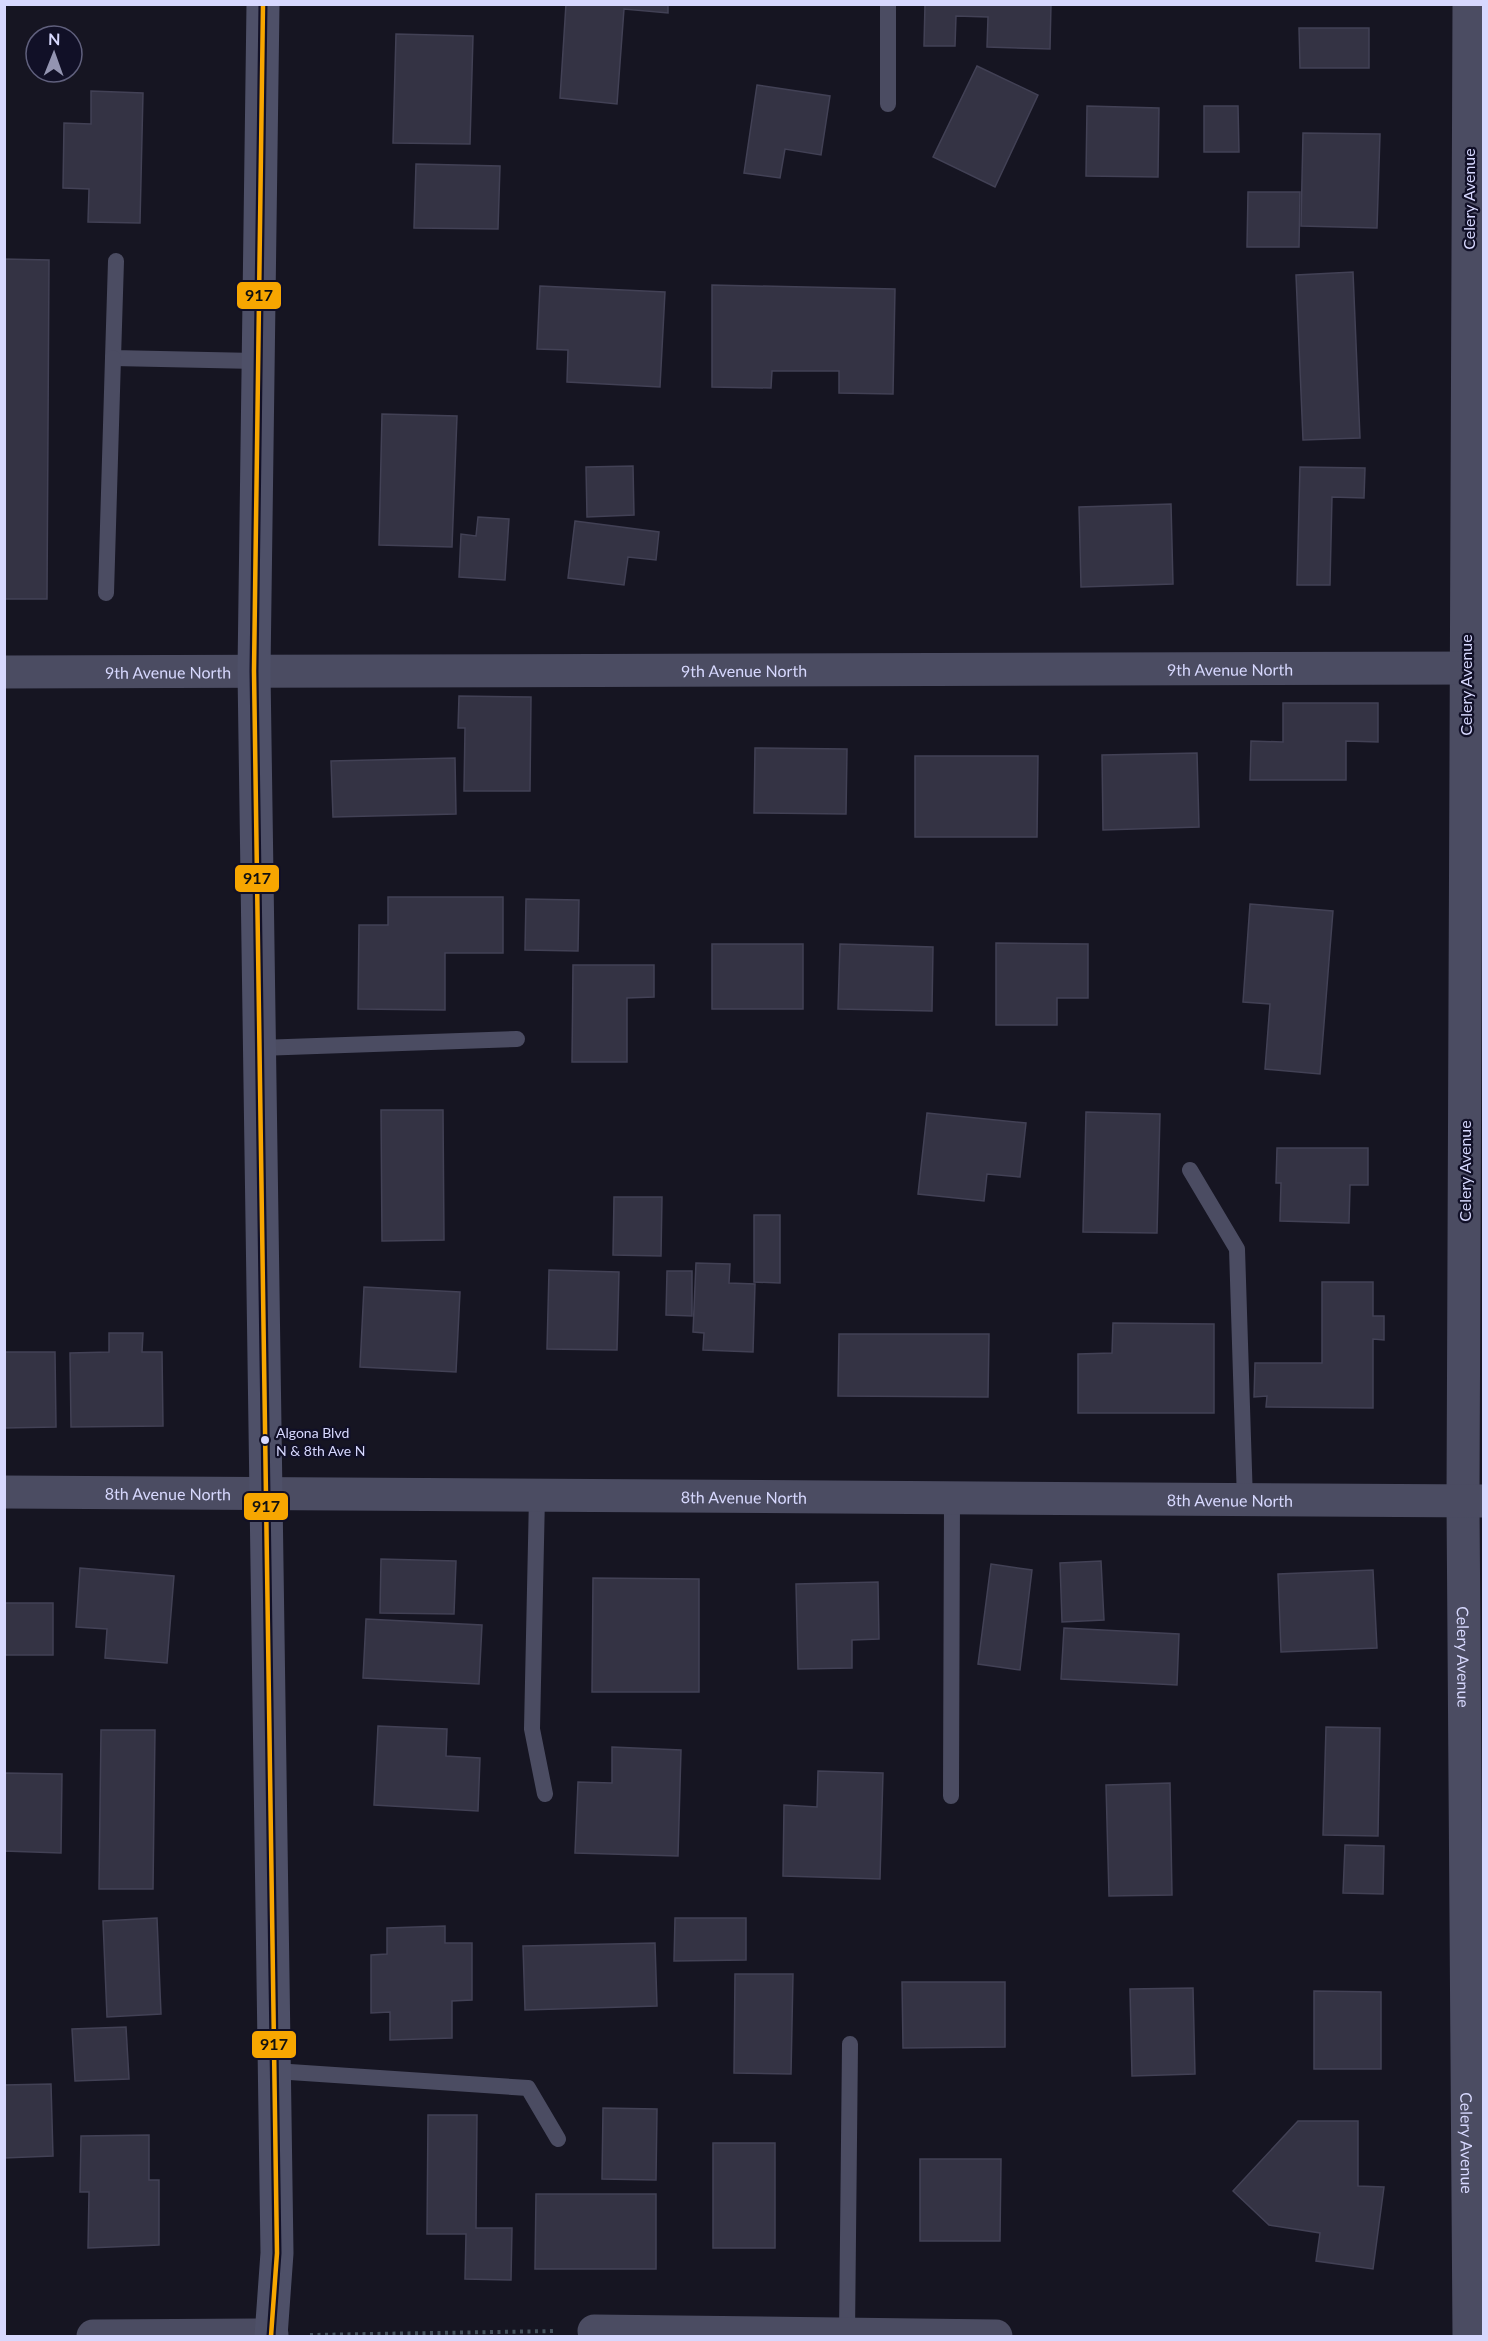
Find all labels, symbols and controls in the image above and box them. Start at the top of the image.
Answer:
north arrow [24,24,84,84]
text: N [48,29,61,48]
street label: Celery Avenue [1459,148,1478,250]
line badge: 917 [236,281,282,310]
text: 917 [245,285,273,304]
street label: Celery Avenue [1456,634,1475,736]
street label: 9th Avenue North [1167,659,1293,678]
street label: 9th Avenue North [681,660,807,680]
street label: 9th Avenue North [105,662,231,681]
line badge: 917 [234,864,280,893]
text: 917 [243,868,271,887]
street label: Celery Avenue [1455,1120,1474,1222]
place label: Algona Blvd N & 8th Ave N [276,1424,366,1459]
marker: Algona Blvd N & 8th Ave N [259,1434,271,1446]
street label: 8th Avenue North [105,1483,231,1503]
street label: 8th Avenue North [681,1487,807,1506]
street label: 8th Avenue North [1167,1490,1293,1509]
line badge: 917 [243,1492,289,1521]
text: 917 [252,1496,280,1515]
street label: Celery Avenue [1454,1606,1474,1708]
line badge: 917 [251,2030,297,2059]
text: 917 [260,2034,288,2053]
street label: Celery Avenue [1458,2092,1477,2194]

